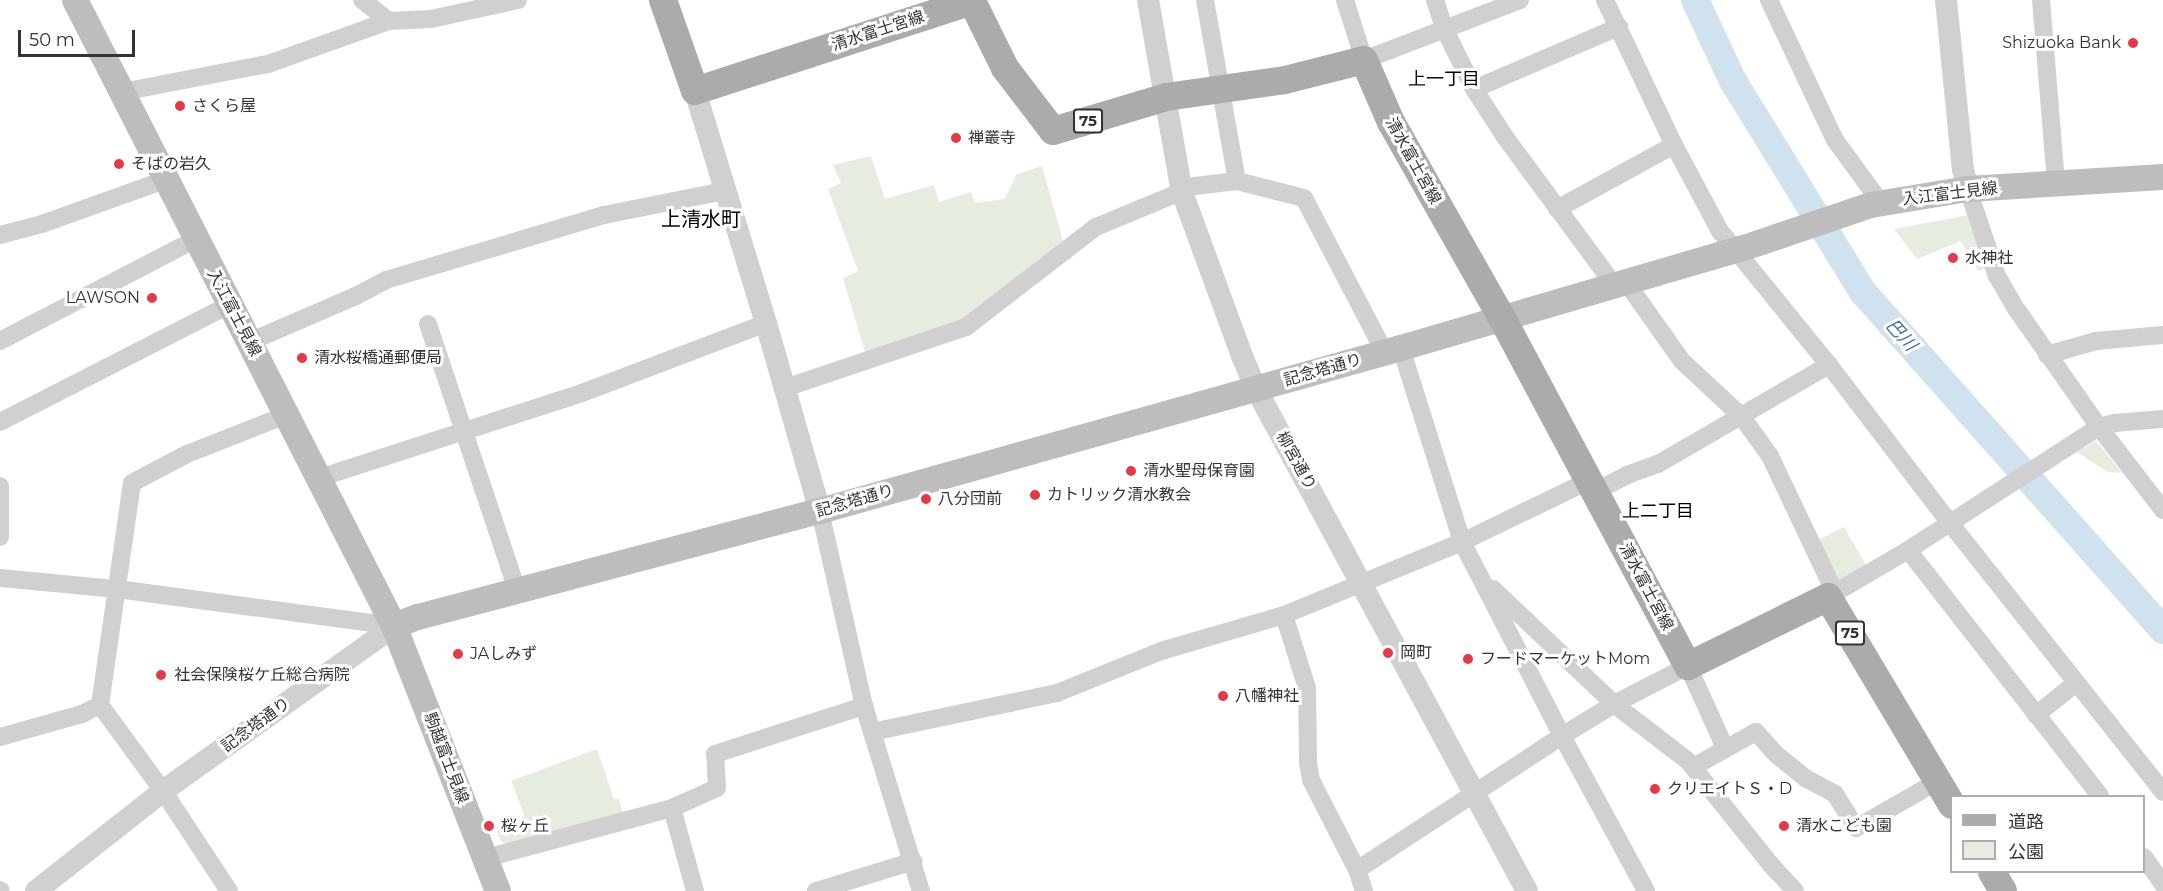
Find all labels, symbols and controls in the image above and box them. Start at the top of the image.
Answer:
street label: 清水富士宮線 [829,7,927,55]
scale bar [21,18,138,56]
text: 50 m [29,29,75,51]
place label: Shizuoka Bank [2002,33,2121,53]
marker: Shizuoka Bank [2126,36,2140,50]
district label: 上一丁目 [1408,68,1480,90]
place label: さくら屋 [192,96,256,116]
marker: さくら屋 [173,99,187,113]
road number: 75 [1073,109,1103,133]
street label: 清水富士宮線 [1381,114,1445,208]
place label: 禅叢寺 [968,128,1016,148]
marker: 禅叢寺 [949,131,963,145]
place label: そばの岩久 [131,154,211,174]
marker: そばの岩久 [112,157,126,171]
street label: 入江富士見線 [1901,179,1999,209]
district label: 上清水町 [661,207,741,231]
place label: 水神社 [1965,248,2013,268]
marker: 水神社 [1946,251,1960,265]
street label: 入江富士見線 [203,266,265,360]
place label: LAWSON [66,288,140,308]
marker: LAWSON [145,291,159,305]
water label: 巴川 [1881,314,1921,356]
place label: 清水桜橋通郵便局 [314,348,442,368]
street label: 記念塔通り [1282,350,1364,390]
marker: 清水桜橋通郵便局 [295,351,309,365]
street label: 柳宮通り [1272,428,1320,494]
place label: 清水聖母保育園 [1143,461,1255,481]
marker: 清水聖母保育園 [1124,464,1138,478]
street label: 記念塔通り [814,481,896,521]
place label: カトリック清水教会 [1047,485,1191,505]
marker: カトリック清水教会 [1028,488,1042,502]
place label: 八分団前 [938,489,1002,509]
marker: 八分団前 [919,492,933,506]
district label: 上二丁目 [1622,500,1694,522]
street label: 清水富士宮線 [1615,540,1677,634]
road number: 75 [1835,621,1865,645]
place label: 岡町 [1400,643,1432,663]
place label: JAしみず [470,644,537,664]
marker: 岡町 [1381,646,1395,660]
marker: JAしみず [451,647,465,661]
place label: フードマーケットMom [1480,649,1650,669]
marker: フードマーケットMom [1461,652,1475,666]
place label: 社会保険桜ケ丘総合病院 [174,665,350,685]
marker: 社会保険桜ケ丘総合病院 [152,666,170,684]
place label: 八幡神社 [1235,686,1299,706]
marker: 八幡神社 [1216,689,1230,703]
street label: 記念塔通り [218,694,294,756]
street label: 駒越富士見線 [420,710,472,806]
place label: クリエイトＳ・D [1667,779,1792,799]
marker: クリエイトＳ・D [1648,782,1662,796]
legend [1950,795,2145,873]
text: 道路 [2008,811,2044,833]
place label: 桜ヶ丘 [501,816,549,836]
place label: 清水こども園 [1796,816,1892,836]
marker: 桜ヶ丘 [482,819,496,833]
marker: 清水こども園 [1777,819,1791,833]
text: 公園 [2008,841,2044,863]

